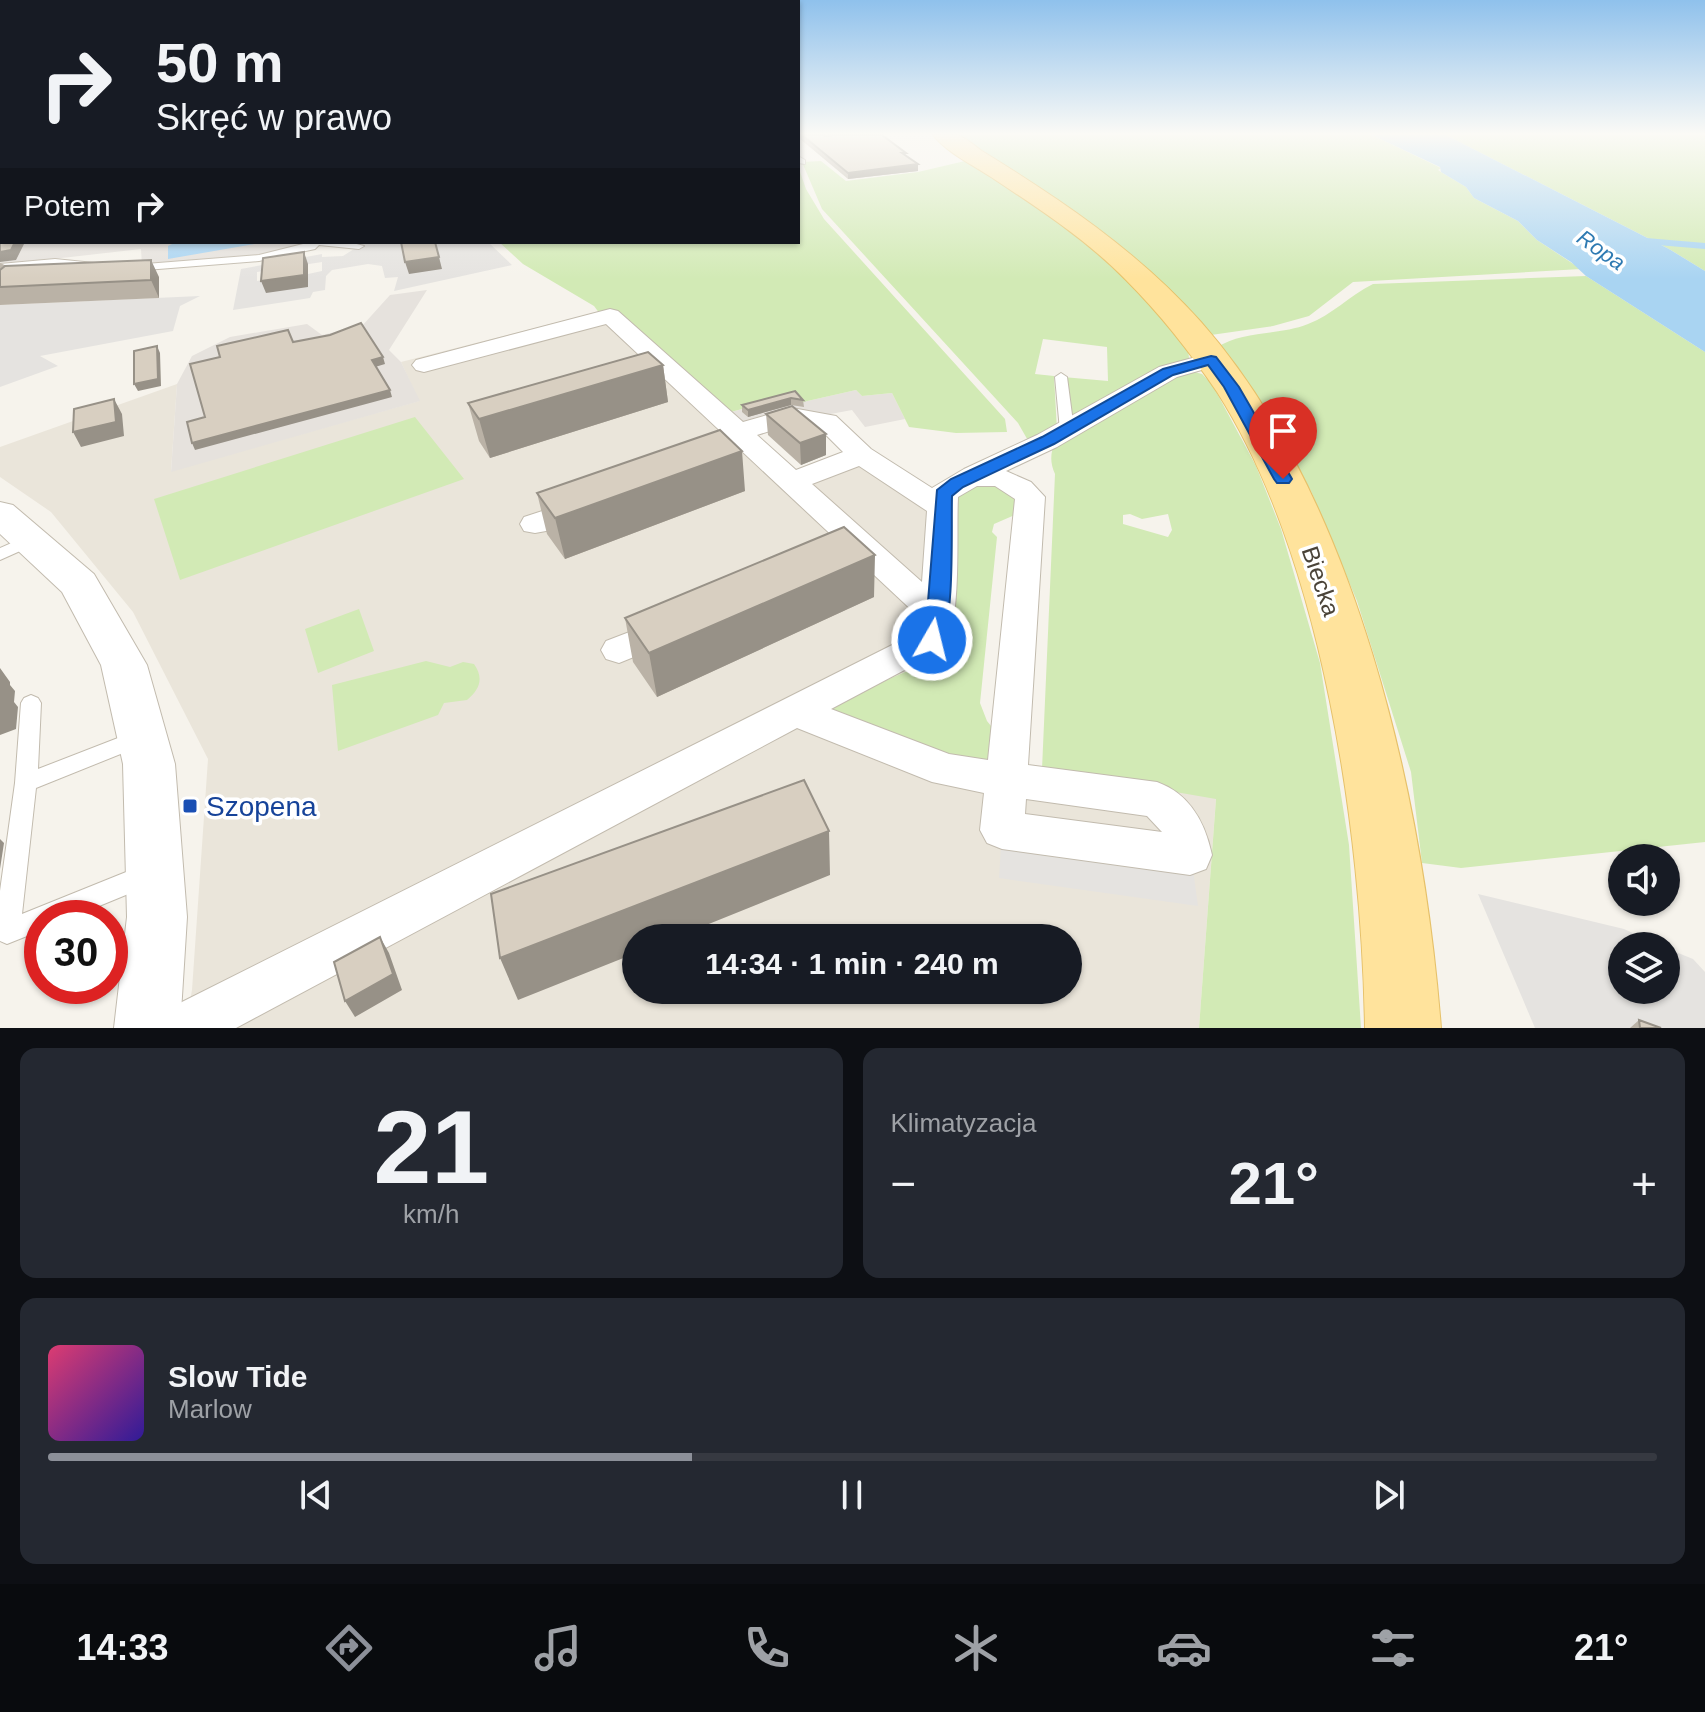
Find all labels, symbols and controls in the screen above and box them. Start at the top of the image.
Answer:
text: 50 m [156,31,284,94]
icon: right [24,32,128,136]
text: Skręć w prawo [156,97,392,138]
icon: right [127,184,171,228]
text: Potem [24,189,111,222]
water label: Ropa [1572,225,1630,275]
pin [1249,397,1317,479]
icon: arrive [1261,409,1305,453]
street label: Biecka [1297,543,1346,620]
position arrow [890,598,974,682]
place label: Szopena [206,791,317,822]
marker: Szopena [181,797,199,815]
map controls [1608,844,1680,1004]
button: sound [1608,844,1680,916]
speed limit sign: 30 [24,900,128,1004]
button: layers [1608,932,1680,1004]
text: 14:34 · 1 min · 240 m [705,947,999,980]
text: 21 [373,1089,489,1205]
text: Klimatyzacja [891,1108,1036,1138]
text: 21° [1228,1150,1319,1217]
text: − [891,1159,916,1208]
text: + [1631,1159,1657,1208]
text: km/h [403,1199,459,1229]
text: Slow Tide [168,1360,307,1393]
text: Marlow [168,1394,252,1424]
icon: previous [294,1473,338,1517]
icon: pause [830,1473,874,1517]
icon: next [1367,1473,1411,1517]
icon: directions [321,1620,377,1676]
icon: music [530,1620,586,1676]
icon: phone [739,1620,795,1676]
icon: climate [948,1620,1004,1676]
icon: car [1156,1620,1212,1676]
icon: filters [1365,1620,1421,1676]
text: 14:33 [76,1627,168,1668]
text: 21° [1574,1627,1629,1668]

